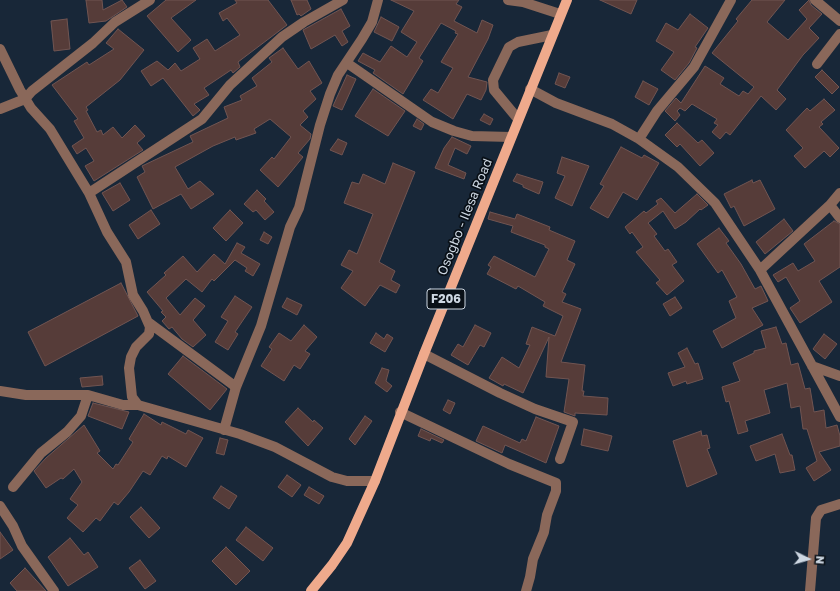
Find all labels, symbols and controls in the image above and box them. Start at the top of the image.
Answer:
street label: Osogbo - Ilesa Road [434,156,496,278]
road number: F206 [427,289,465,309]
north arrow [788,539,828,579]
text: N [814,555,827,565]

